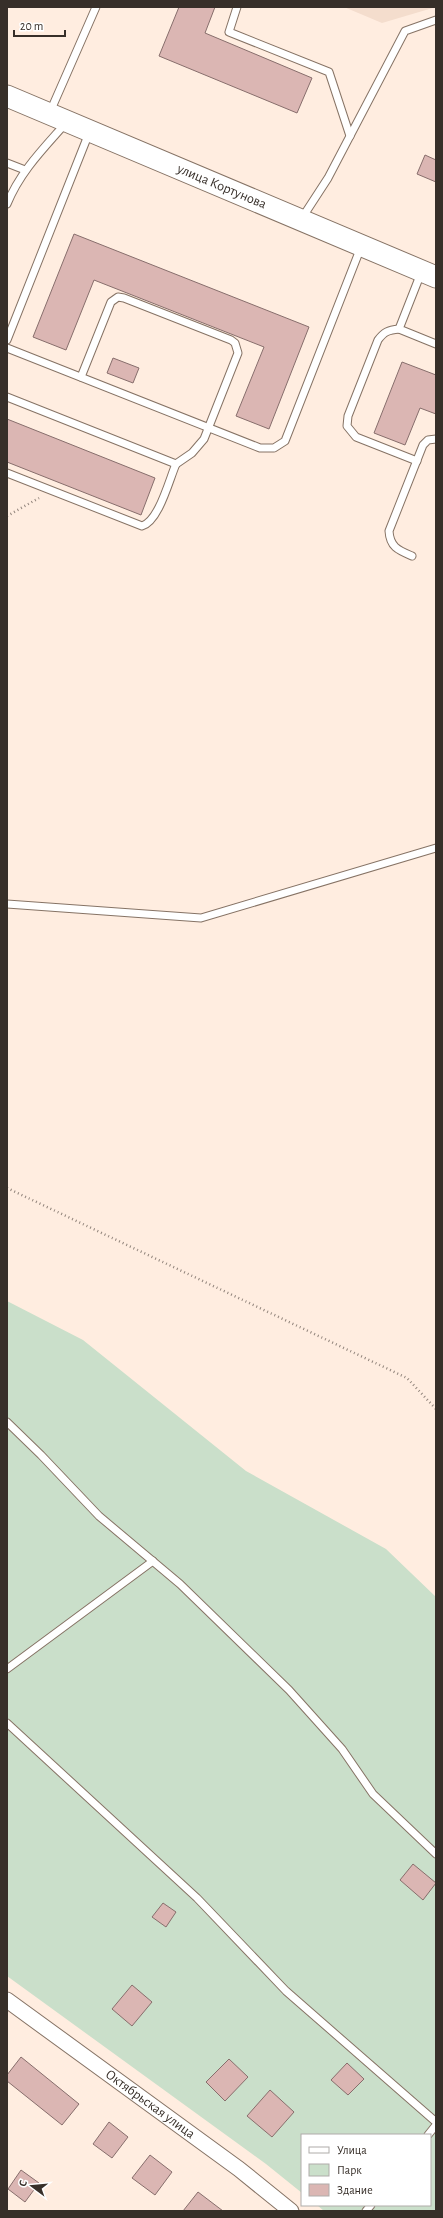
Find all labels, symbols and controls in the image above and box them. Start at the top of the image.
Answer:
scale bar [14,12,65,38]
text: 20 m [20,20,43,32]
street label: улица Кортунова [174,161,269,212]
street label: Октябрьская улица [103,2067,198,2142]
legend [301,2134,431,2206]
text: Улица [337,2144,367,2156]
text: Парк [337,2164,362,2176]
north arrow [12,2166,52,2206]
text: С [17,2179,29,2188]
text: Здание [337,2184,373,2196]

